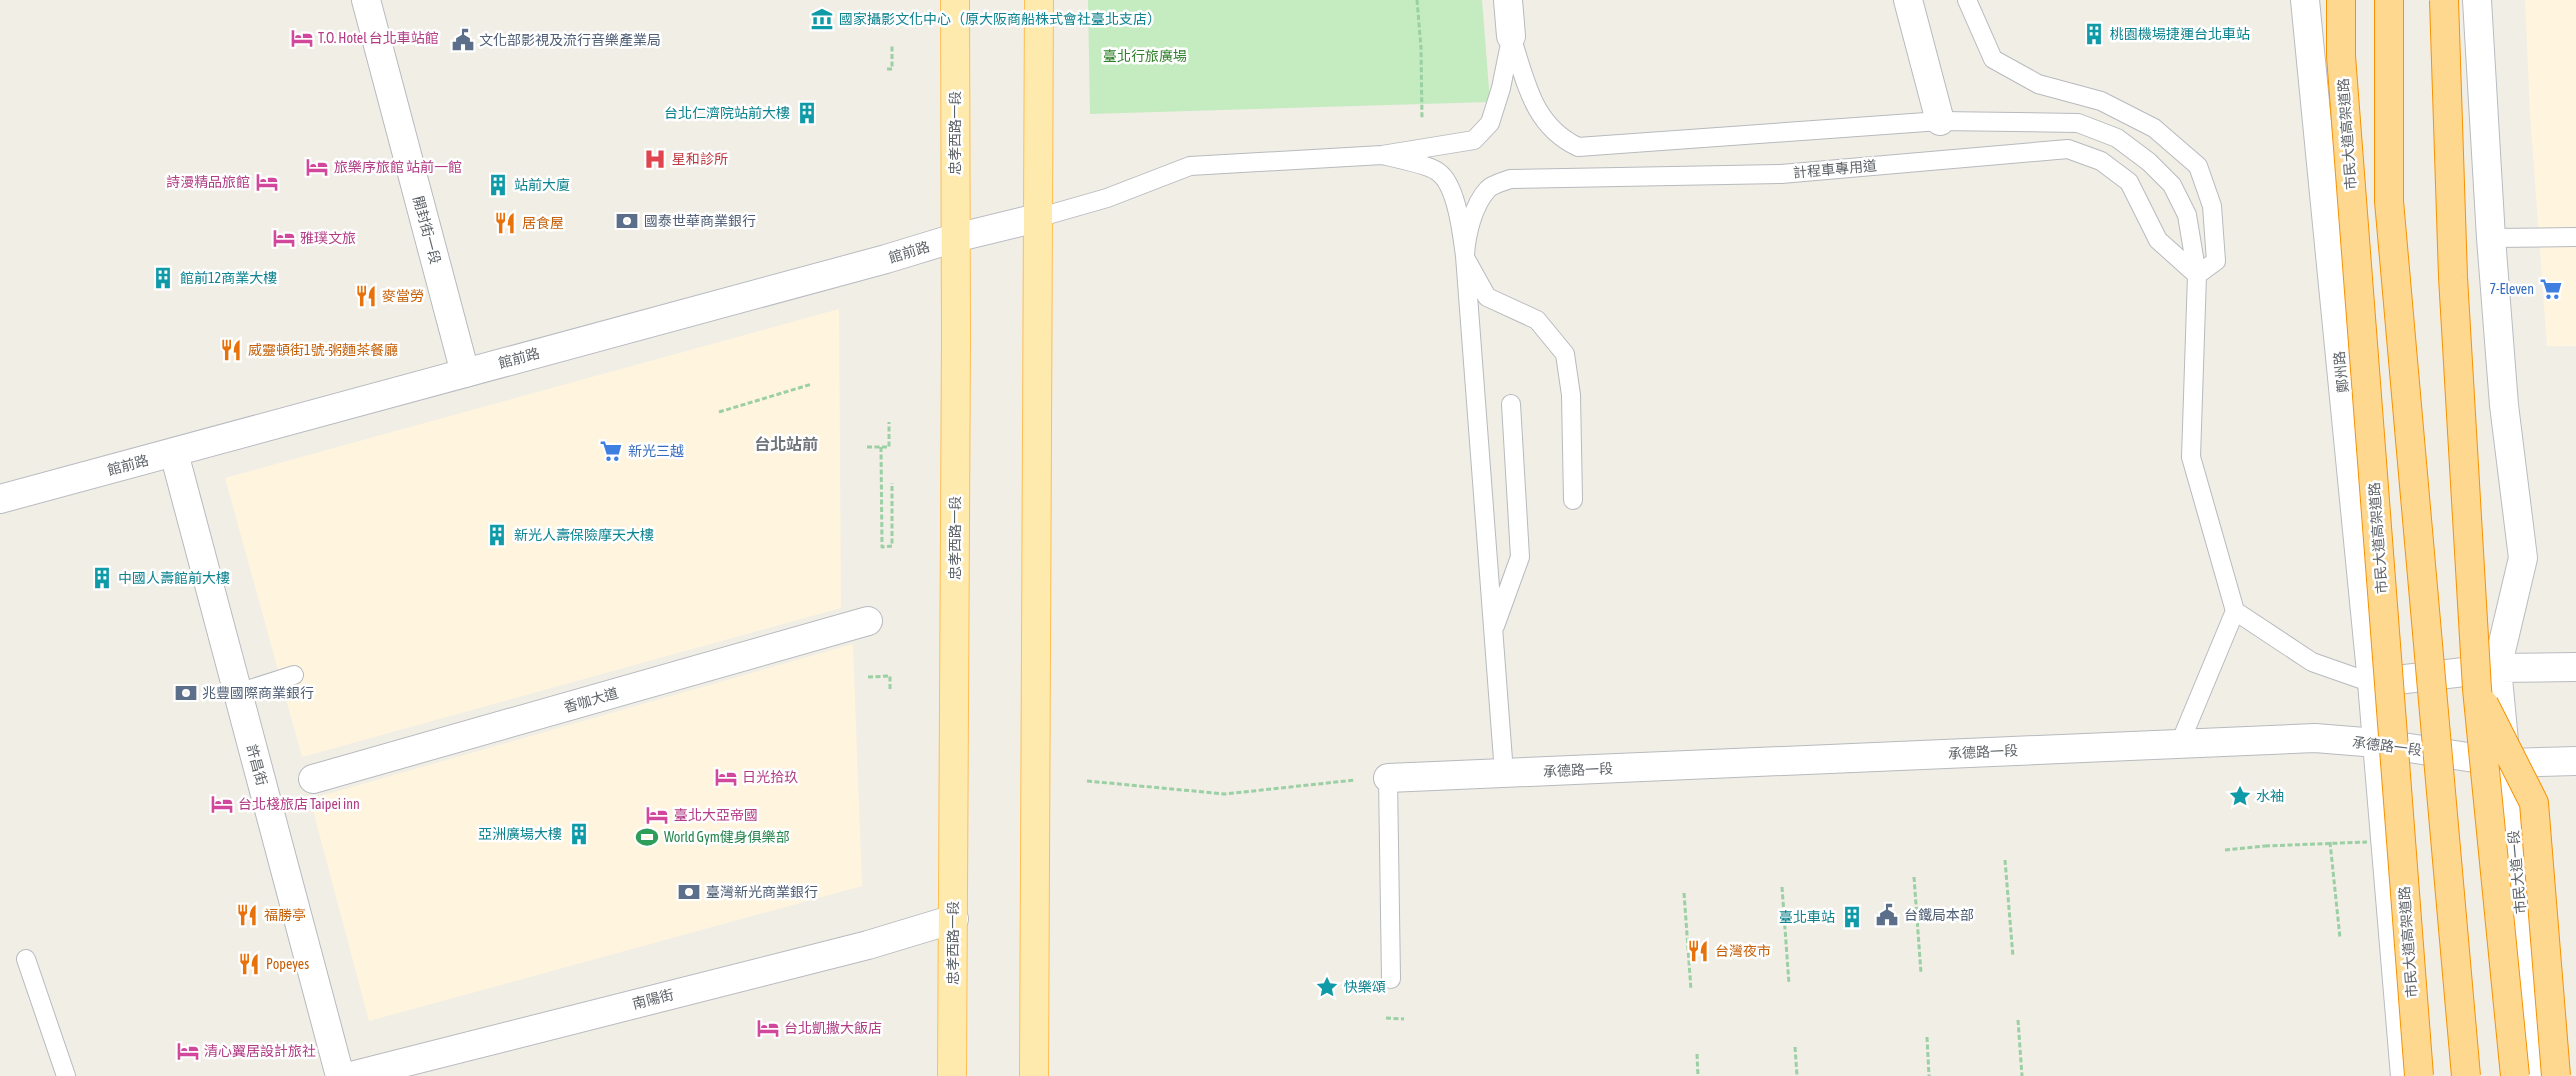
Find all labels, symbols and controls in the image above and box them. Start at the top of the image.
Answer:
museum icon: 國家攝影文化中心（原大阪商船株式會社臺北支店） [809,6,835,32]
place label: 國家攝影文化中心（原大阪商船株式會社臺北支店） [839,11,1161,27]
building icon: 桃園機場捷運台北車站 [2081,21,2107,47]
hotel icon: T.O. Hotel 台北車站館 [289,25,315,51]
place label: 桃園機場捷運台北車站 [2110,26,2250,42]
public building icon: 文化部影視及流行音樂產業局 [450,27,476,53]
place label: T.O. Hotel 台北車站館 [318,30,439,46]
place label: 文化部影視及流行音樂產業局 [479,32,661,48]
park label: 臺北行旅廣場 [1103,48,1187,64]
street label: 市民大道高架道路 [2335,78,2359,190]
street label: 忠孝西路一段 [947,91,963,175]
building icon: 台北仁濟院站前大樓 [794,100,820,126]
place label: 台北仁濟院站前大樓 [664,105,790,121]
hospital icon: 星和診所 [642,146,668,172]
place label: 星和診所 [672,151,728,167]
hotel icon: 旅樂序旅館 站前一館 [304,154,330,180]
street label: 計程車專用道 [1792,157,1878,181]
place label: 旅樂序旅館 站前一館 [334,159,462,175]
hotel icon: 詩漫精品旅館 [254,169,280,195]
building icon: 站前大廈 [485,172,511,198]
place label: 詩漫精品旅館 [166,174,250,190]
place label: 站前大廈 [514,177,570,193]
street label: 開封街一段 [410,194,444,266]
bank icon: 國泰世華商業銀行 [614,208,640,234]
restaurant icon: 居食屋 [492,210,518,236]
place label: 國泰世華商業銀行 [644,213,756,229]
place label: 居食屋 [522,215,564,231]
hotel icon: 雅璞文旅 [271,225,297,251]
place label: 雅璞文旅 [300,230,356,246]
street label: 館前路 [887,238,931,266]
building icon: 館前12商業大樓 [150,265,176,291]
place label: 館前12商業大樓 [180,270,277,286]
supermarket icon: 7-Eleven [2538,276,2564,302]
place label: 7-Eleven [2489,281,2534,297]
restaurant icon: 麥當勞 [353,283,379,309]
place label: 麥當勞 [382,288,424,304]
restaurant icon: 威靈頓街1號-粥麵茶餐廳 [218,337,244,363]
place label: 威靈頓街1號-粥麵茶餐廳 [248,342,398,358]
street label: 館前路 [497,345,541,371]
street label: 鄭州路 [2331,350,2351,394]
district label: 台北站前 [754,435,818,453]
supermarket icon: 新光三越 [598,438,624,464]
place label: 新光三越 [628,443,684,459]
street label: 館前路 [106,452,150,478]
street label: 市民大道高架道路 [2366,482,2390,594]
street label: 忠孝西路一段 [947,496,963,580]
building icon: 新光人壽保險摩天大樓 [484,522,510,548]
place label: 新光人壽保險摩天大樓 [514,527,654,543]
building icon: 中國人壽館前大樓 [89,565,115,591]
place label: 中國人壽館前大樓 [118,570,230,586]
bank icon: 兆豐國際商業銀行 [173,680,199,706]
place label: 兆豐國際商業銀行 [202,685,314,701]
street label: 香咖大道 [562,685,620,715]
street label: 承德路一段 [2351,734,2423,758]
street label: 承德路一段 [1948,742,2018,762]
street label: 許昌街 [244,743,270,787]
street label: 承德路一段 [1543,760,1613,780]
hotel icon: 日光拾玖 [713,764,739,790]
place label: 日光拾玖 [742,769,798,785]
place icon: 水袖 [2227,783,2253,809]
place label: 水袖 [2256,788,2284,804]
hotel icon: 台北棧旅店 Taipei inn [209,791,235,817]
place label: 台北棧旅店 Taipei inn [238,796,360,812]
hotel icon: 臺北大亞帝國 [644,802,670,828]
place label: 臺北大亞帝國 [674,807,758,823]
building icon: 亞洲廣場大樓 [566,821,592,847]
sports icon: World Gym健身俱樂部 [634,824,660,850]
place label: 亞洲廣場大樓 [478,826,562,842]
place label: World Gym健身俱樂部 [664,829,790,845]
street label: 市民大道一段 [2505,829,2529,915]
bank icon: 臺灣新光商業銀行 [676,879,702,905]
place label: 臺灣新光商業銀行 [706,884,818,900]
street label: 市民大道高架道路 [2396,886,2420,998]
street label: 忠孝西路一段 [945,901,961,985]
restaurant icon: 福勝亭 [234,902,260,928]
public building icon: 台鐵局本部 [1874,902,1900,928]
building icon: 臺北車站 [1839,904,1865,930]
place label: 福勝亭 [264,907,306,923]
place label: 台鐵局本部 [1904,907,1974,923]
place label: 臺北車站 [1779,909,1835,925]
restaurant icon: 台灣夜市 [1685,938,1711,964]
place label: 台灣夜市 [1715,943,1771,959]
restaurant icon: Popeyes [236,951,262,977]
place label: Popeyes [266,956,309,972]
place icon: 快樂頌 [1314,974,1340,1000]
place label: 快樂頌 [1344,979,1386,995]
street label: 南陽街 [631,986,675,1012]
hotel icon: 台北凱撒大飯店 [755,1015,781,1041]
place label: 台北凱撒大飯店 [784,1020,882,1036]
hotel icon: 清心翼居設計旅社 [175,1038,201,1064]
place label: 清心翼居設計旅社 [204,1043,316,1059]

